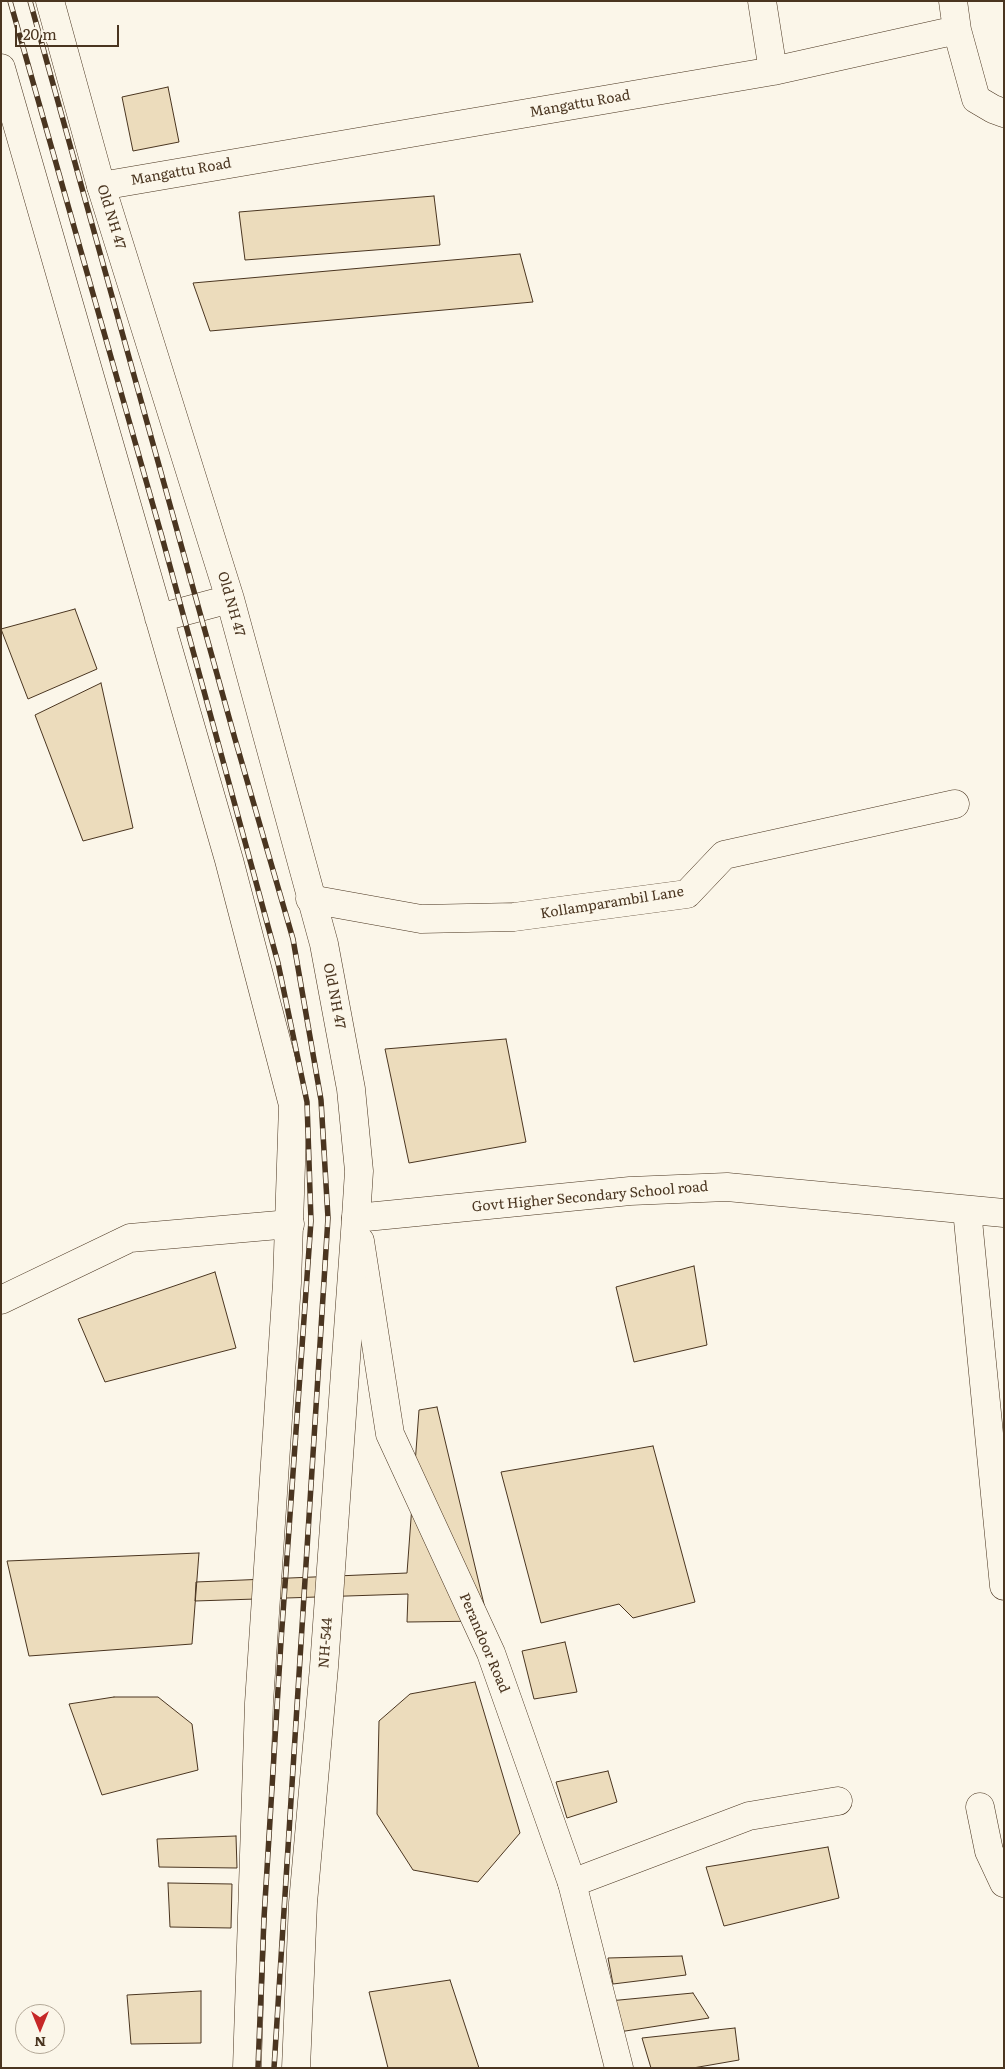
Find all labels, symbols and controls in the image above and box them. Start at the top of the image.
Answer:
scale bar [18,15,121,47]
text: 20 m [23,22,57,45]
street label: Mangattu Road [528,87,632,121]
street label: Mangattu Road [129,155,233,189]
street label: Old NH 47 [93,183,129,251]
street label: Old NH 47 [214,569,248,639]
street label: Kollamparambil Lane [539,883,685,923]
street label: Old NH 47 [319,962,349,1030]
street label: Govt Higher Secondary School road [471,1178,709,1216]
street label: Perandoor Road [455,1591,513,1695]
street label: NH-544 [316,1617,336,1669]
north arrow [15,2004,65,2054]
text: N [34,2033,46,2053]

